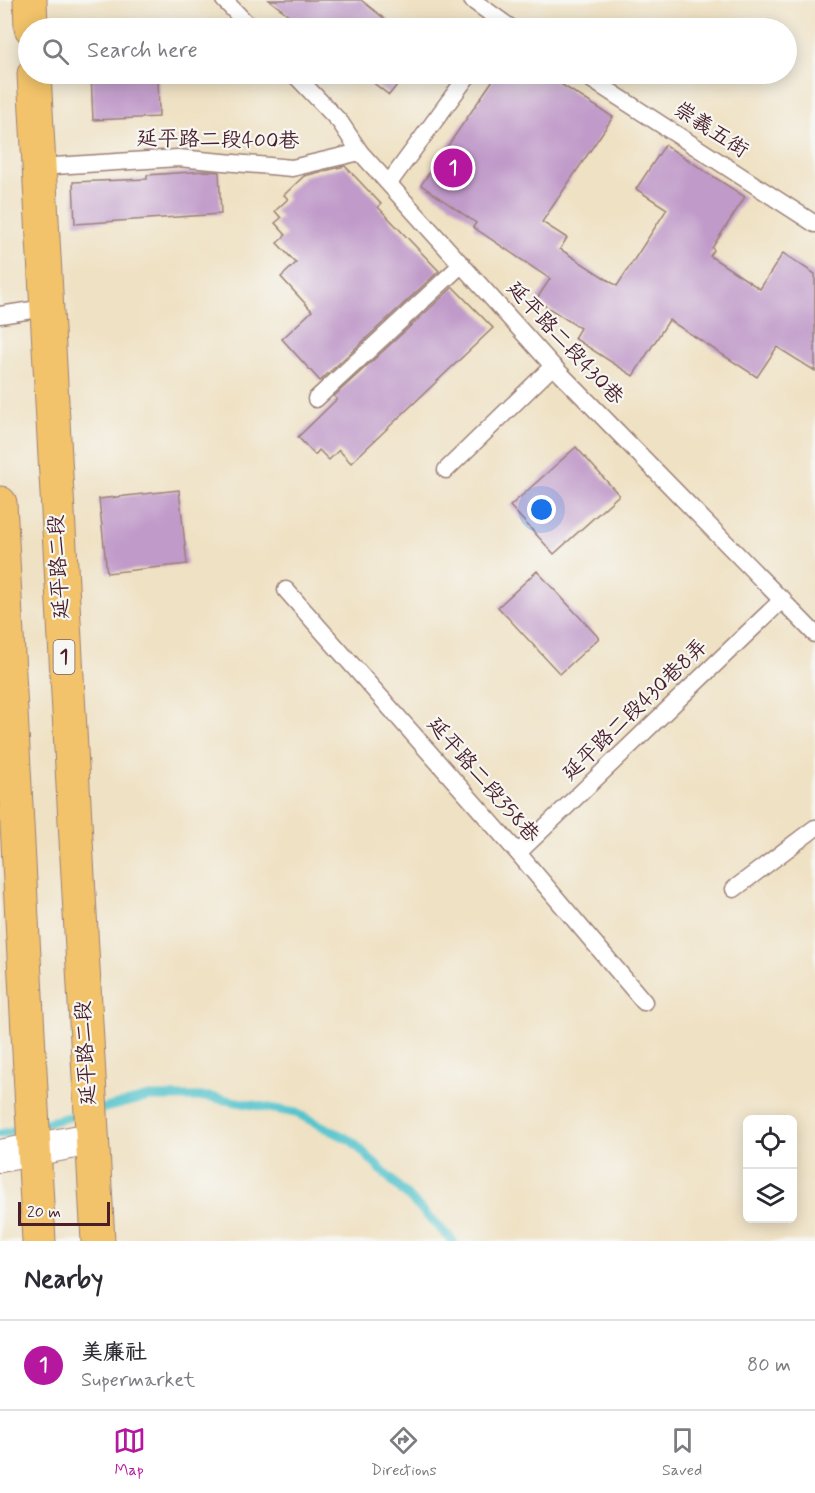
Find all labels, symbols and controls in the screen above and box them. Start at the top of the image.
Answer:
search box [18,18,797,84]
icon: search [39,35,72,68]
text: Search here [87,37,198,65]
street label: 崇義五街 [668,95,754,165]
street label: 延平路二段400巷 [136,125,300,155]
pin: 1 [434,146,472,190]
street label: 延平路二段430巷 [500,275,630,411]
your location [527,495,556,524]
street label: 延平路二段 [42,514,76,620]
street label: 延平路二段430巷8弄 [556,633,714,787]
road number: 1 [54,640,74,674]
street label: 延平路二段358巷 [421,711,545,849]
street label: 延平路二段 [69,1000,103,1106]
map controls [743,1115,797,1223]
button: locate [743,1115,797,1169]
button: layers [743,1169,797,1223]
scale bar [18,1199,110,1226]
text: 20 m [27,1202,61,1223]
text: Nearby [24,1263,103,1297]
text: 美廉社 [81,1339,147,1367]
text: 1 [39,1352,48,1379]
text: 80 m [747,1352,791,1379]
text: Supermarket [81,1367,195,1394]
tab: Map [113,1424,146,1481]
tab: Directions [371,1424,437,1481]
tab: Saved [662,1424,702,1481]

